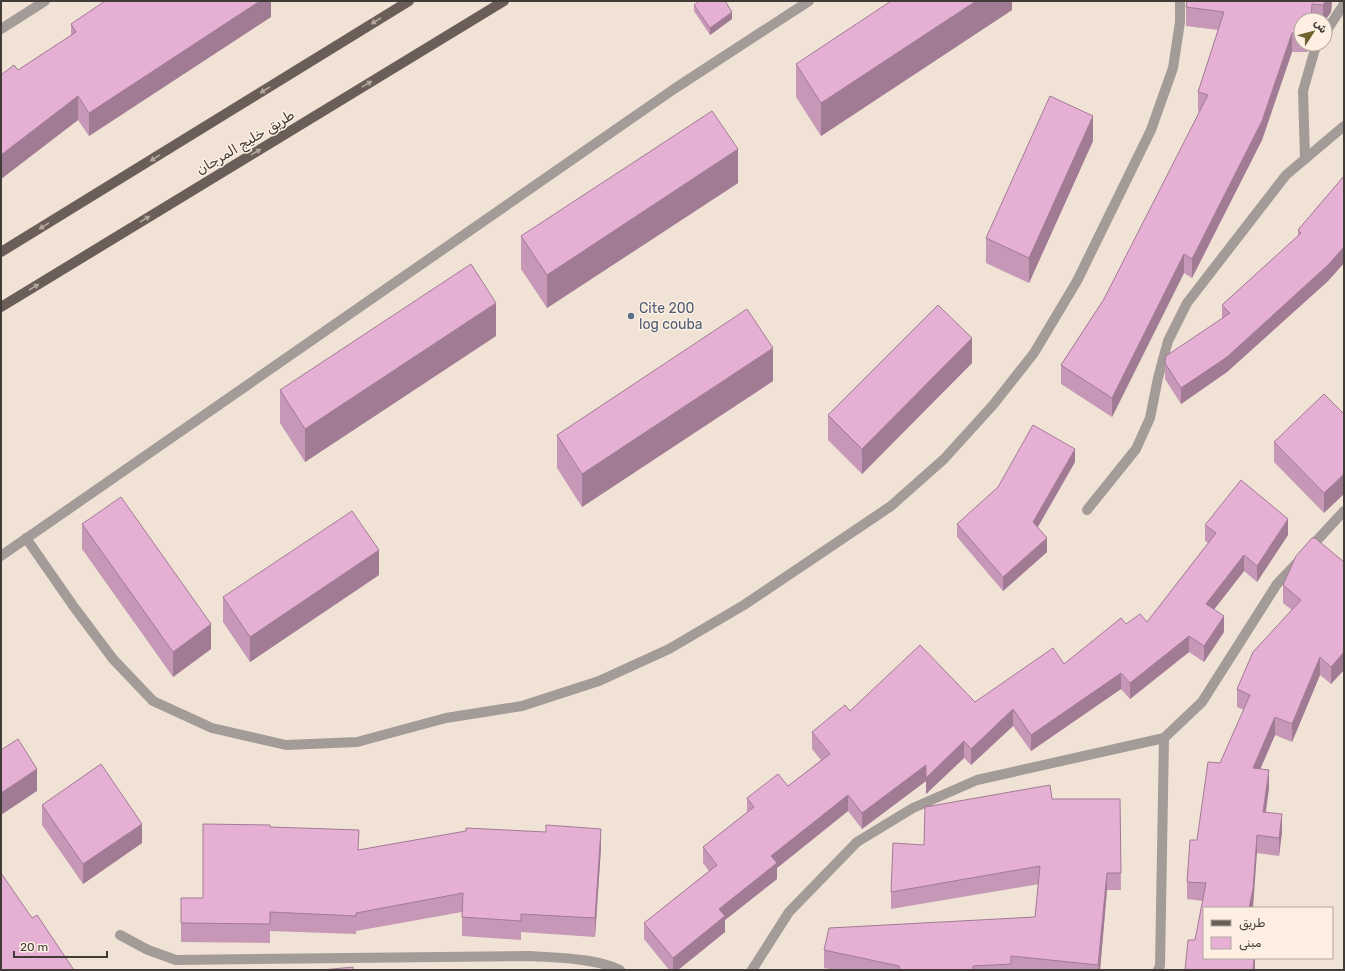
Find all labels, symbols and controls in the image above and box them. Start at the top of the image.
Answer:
north arrow [1293,12,1333,52]
text: ش [1311,17,1330,36]
one-way arrow [370,18,382,25]
one-way arrow [362,80,372,88]
one-way arrow [259,86,271,93]
street label: طريق خليج المرجان [193,106,299,180]
one-way arrow [250,148,262,155]
one-way arrow [149,154,161,161]
one-way arrow [139,216,151,223]
one-way arrow [39,222,49,230]
one-way arrow [29,283,39,291]
place label: Cite 200 log couba [639,300,702,333]
marker: Cite 200 log couba [626,311,636,321]
legend [1203,907,1333,959]
text: طريق [1239,916,1265,931]
scale bar [14,933,107,959]
text: مبنى [1239,936,1262,951]
text: 20 m [20,940,48,954]

